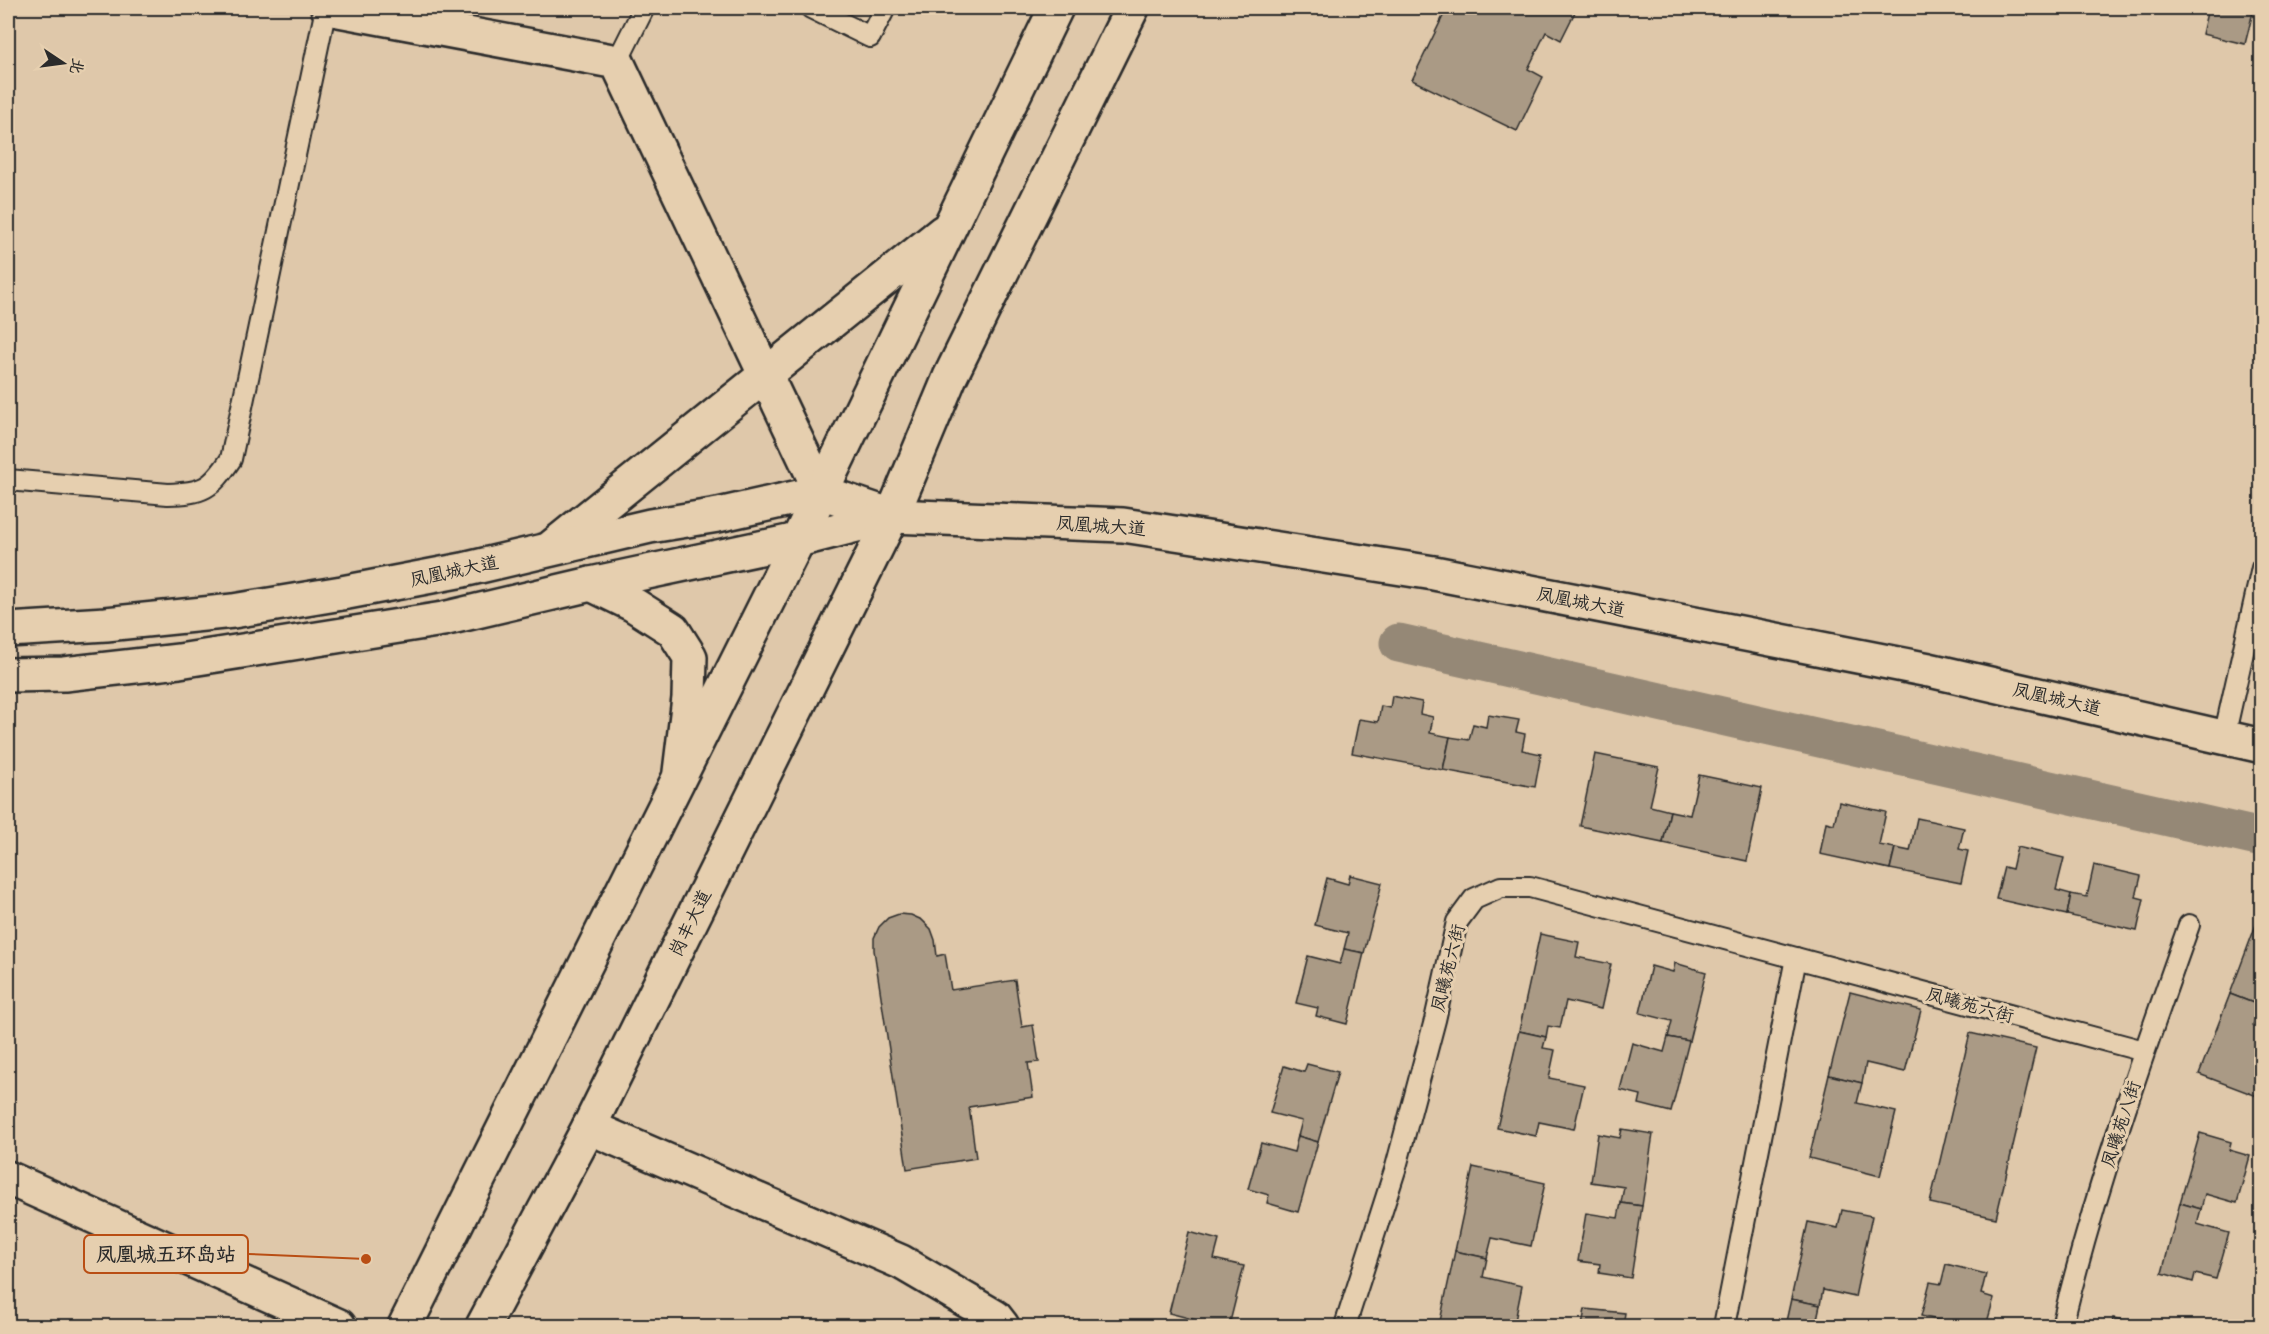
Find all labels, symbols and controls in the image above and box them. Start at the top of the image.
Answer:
north arrow [33,33,93,93]
text: 北 [66,56,87,76]
street label: 凤凰城大道 [1055,513,1147,540]
street label: 凤凰城大道 [408,552,500,591]
street label: 凤凰城大道 [1535,584,1627,621]
street label: 凤凰城大道 [2011,679,2103,720]
street label: 岗丰大道 [665,886,716,960]
street label: 凤曦苑六街 [1427,922,1470,1014]
street label: 凤曦苑六街 [1924,984,2016,1027]
street label: 凤曦苑八街 [2098,1078,2145,1170]
callout: 凤凰城五环岛站 [84,1235,248,1273]
text: 凤凰城五环岛站 [96,1243,236,1266]

